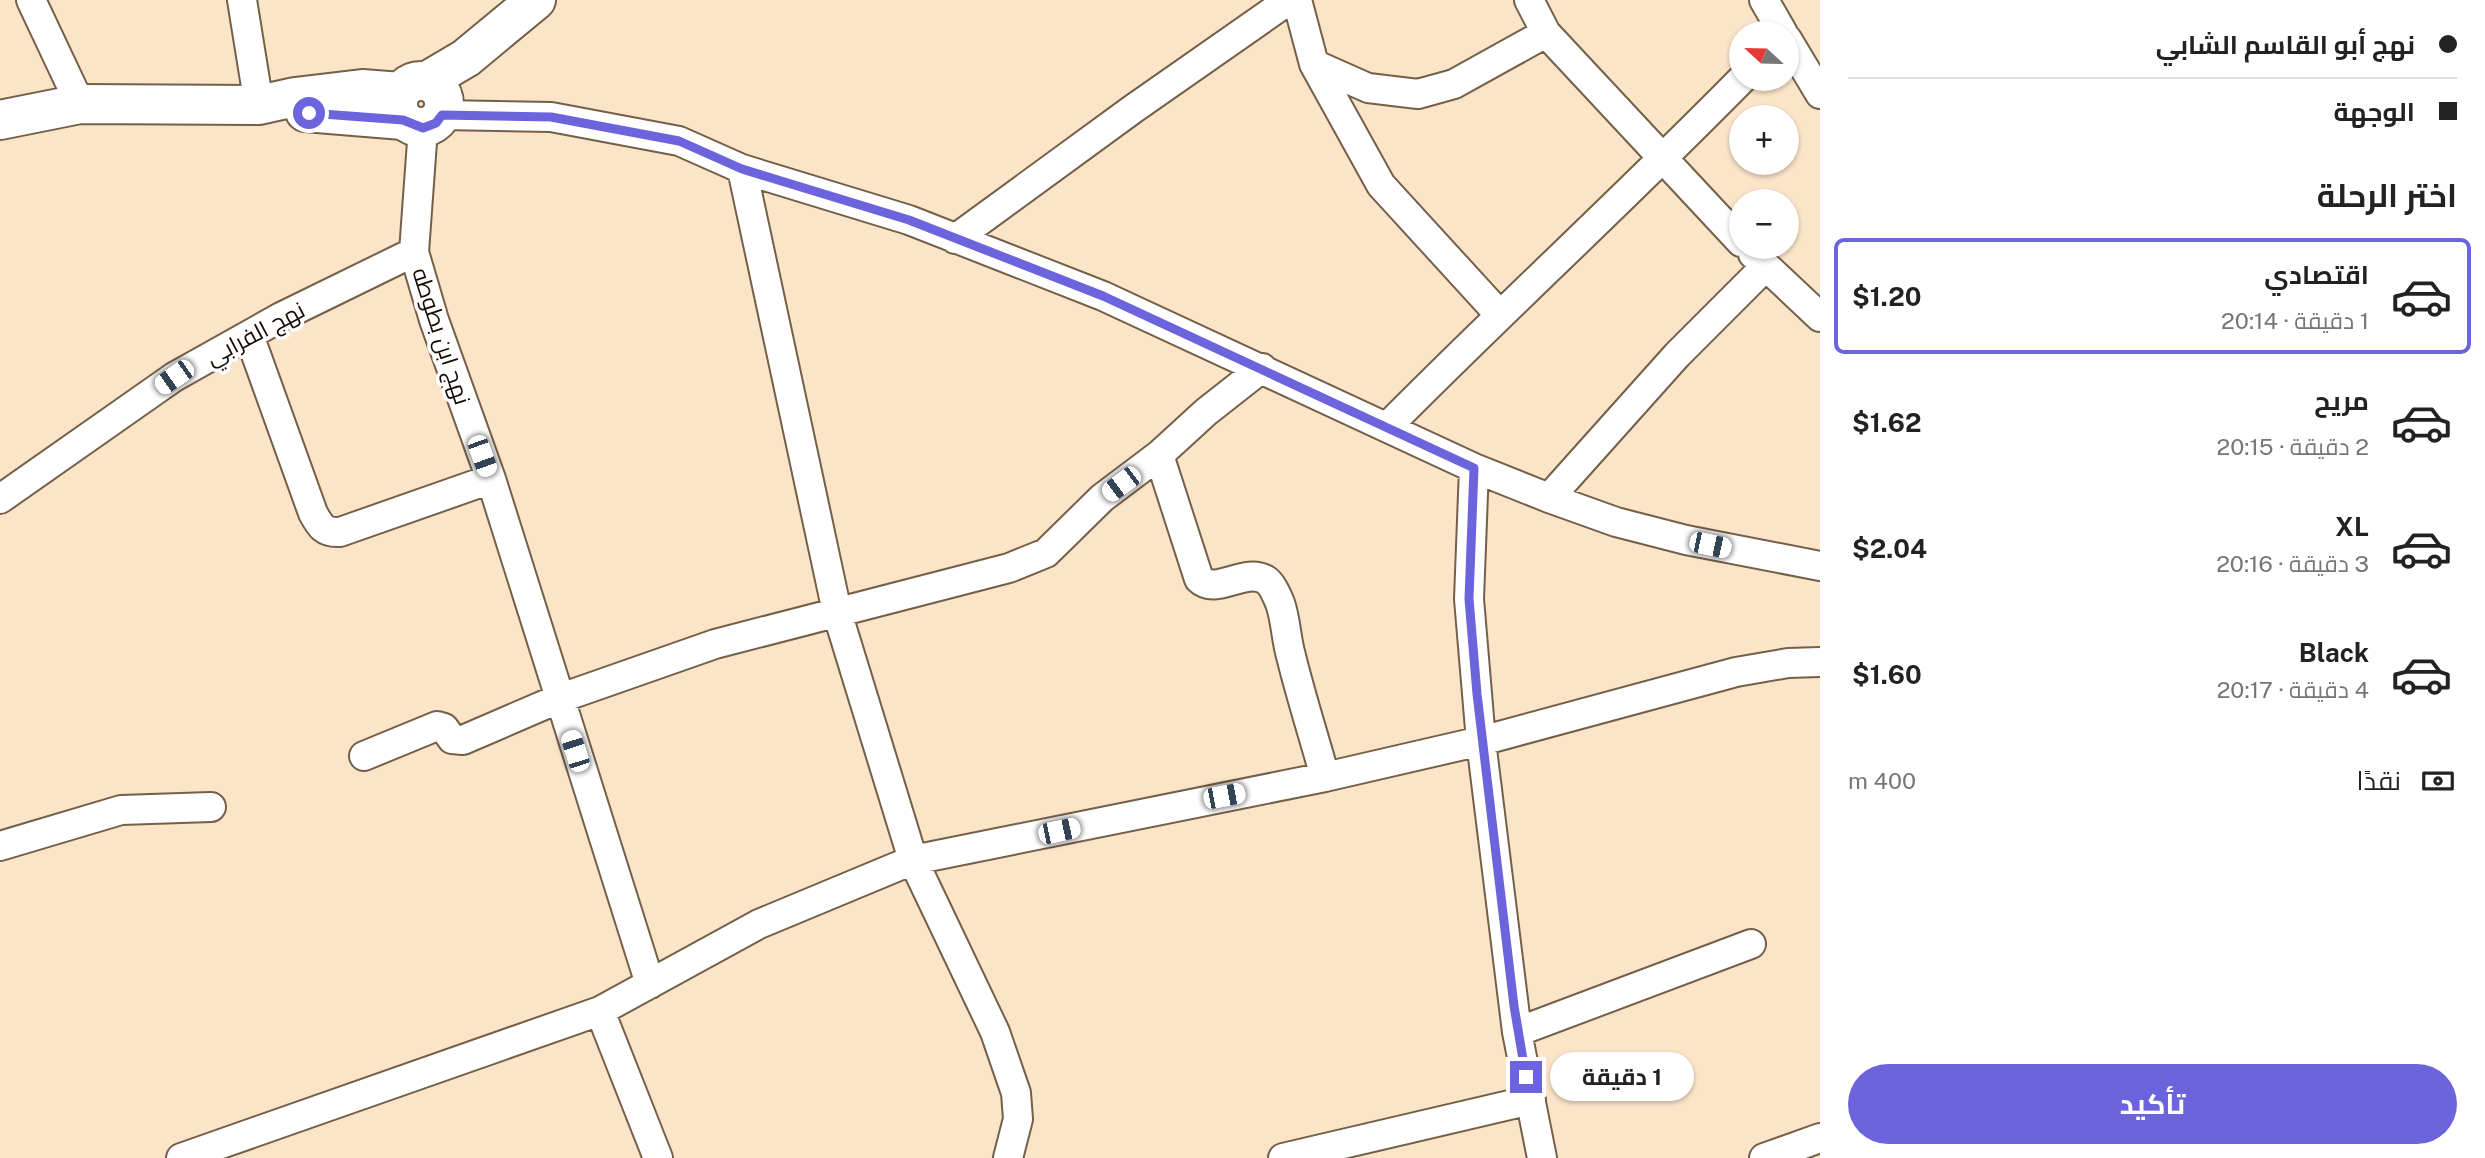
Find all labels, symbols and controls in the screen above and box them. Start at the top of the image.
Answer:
north arrow [1729,21,1799,91]
map controls [1729,21,1799,259]
text: نهج أبو القاسم الشابي [2156,29,2415,60]
text: الوجهة [2334,96,2415,127]
route start [293,97,325,129]
button: + [1729,105,1799,175]
text: اختر الرحلة [2317,177,2457,214]
button: − [1729,189,1799,259]
text: اقتصادي [2264,259,2369,290]
street label: نهج ابن بطوطه [404,264,477,409]
icon: car [2390,265,2453,328]
text: $1.20 [1852,281,1922,312]
street label: نهج الفرابي [201,296,311,375]
text: 1 دقيقة · 20:14 [2221,307,2369,334]
car [151,356,198,398]
text: مريح [2314,385,2369,416]
icon: car [2390,391,2453,454]
text: $1.62 [1852,407,1922,438]
car [465,433,500,479]
text: 2 دقيقة · 20:15 [2217,433,2369,460]
car [1098,463,1145,505]
text: XL [2335,511,2369,542]
icon: car [2390,517,2453,580]
car [1688,530,1733,560]
text: $2.04 [1852,533,1927,564]
text: 3 دقيقة · 20:16 [2216,550,2369,577]
text: Black [2299,637,2369,668]
icon: car [2390,643,2453,706]
text: $1.60 [1852,659,1922,690]
text: 4 دقيقة · 20:17 [2217,676,2369,703]
car [559,728,592,774]
icon: cash [2419,762,2457,800]
text: نقدًا [2357,765,2401,796]
text: 400 m [1848,767,1916,794]
car [1202,782,1247,810]
car [1037,816,1082,846]
callout: 1 دقيقة [1550,1052,1694,1102]
route end [1510,1061,1542,1093]
text: 1 دقيقة [1582,1063,1662,1090]
button: تأكيد [1848,1064,2457,1144]

